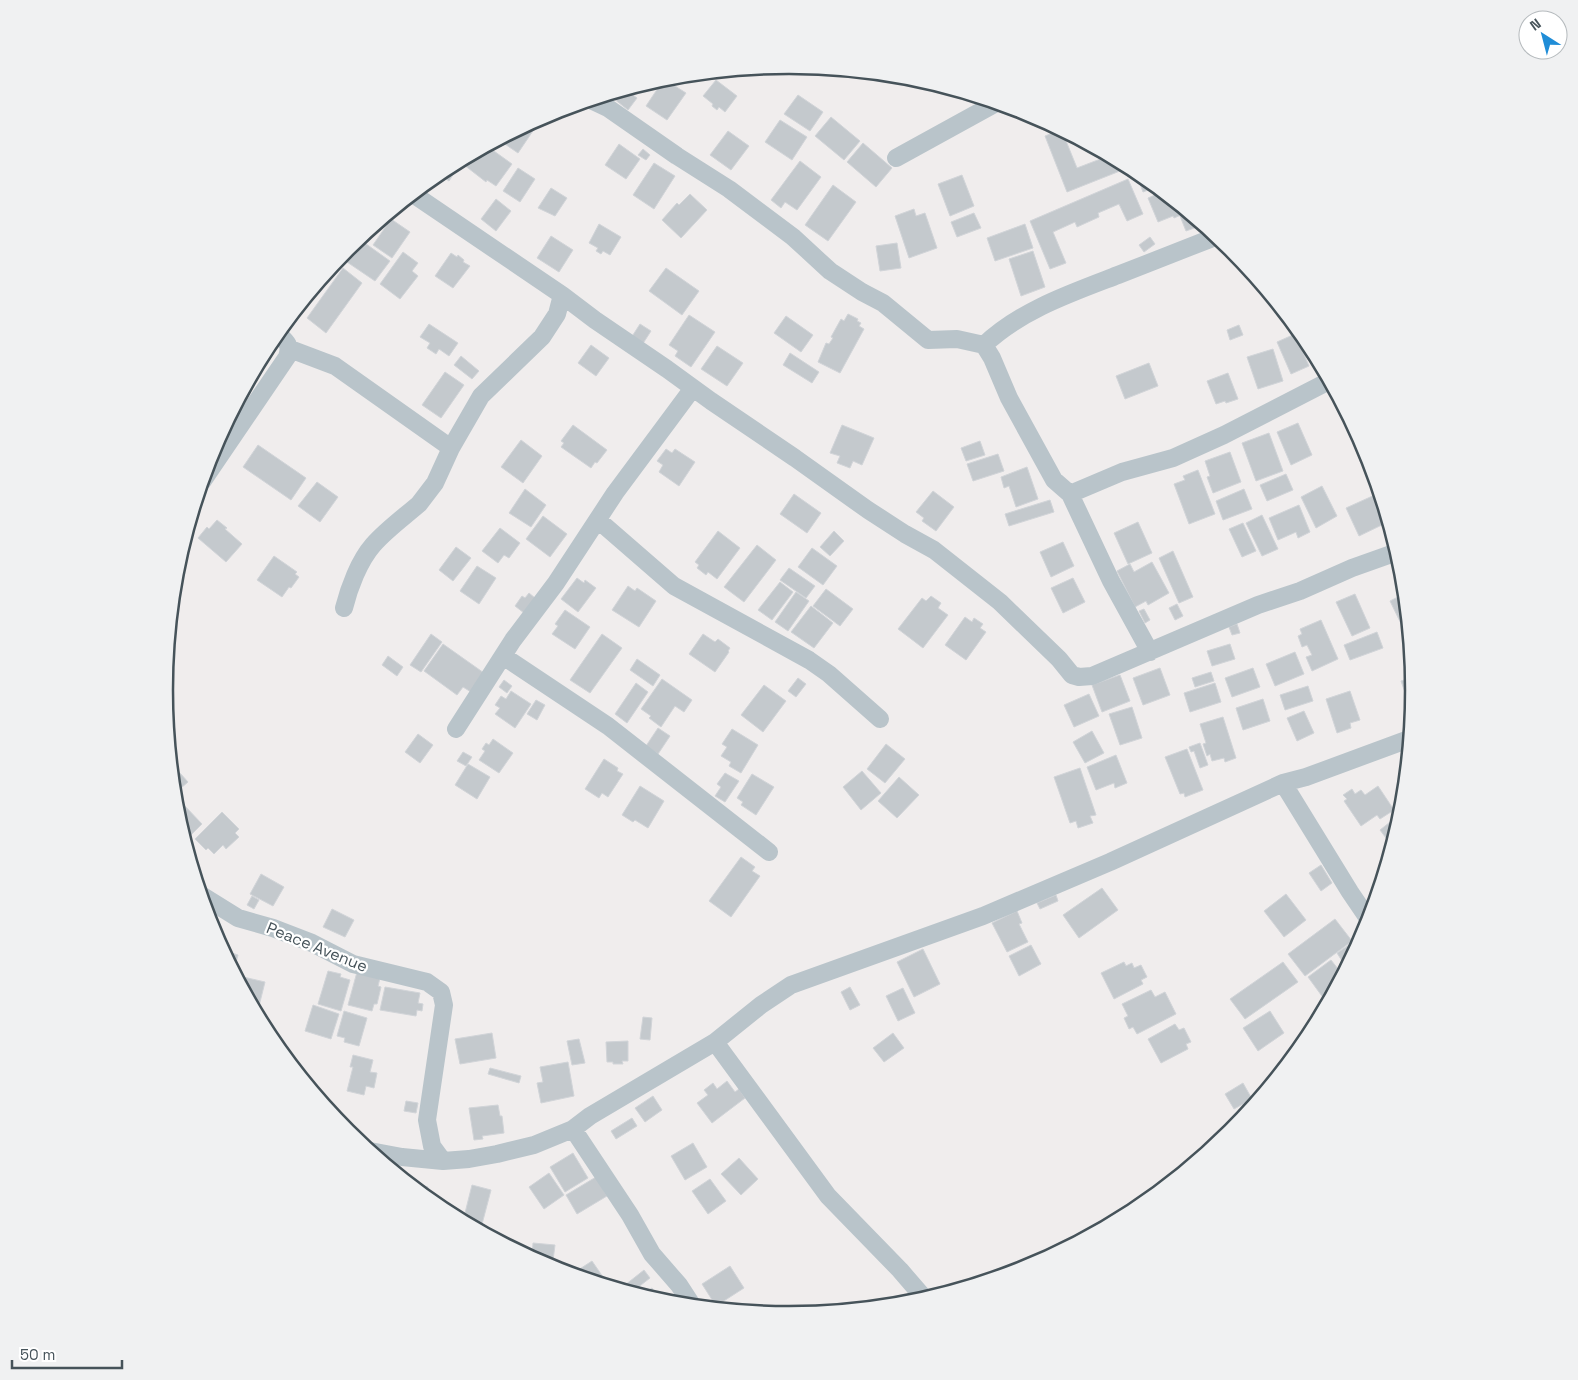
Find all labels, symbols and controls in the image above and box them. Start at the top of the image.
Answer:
north arrow [1518,10,1568,60]
text: N [1526,14,1544,35]
street label: Peace Avenue [263,917,371,977]
scale bar [12,1338,122,1370]
text: 50 m [20,1345,55,1364]

